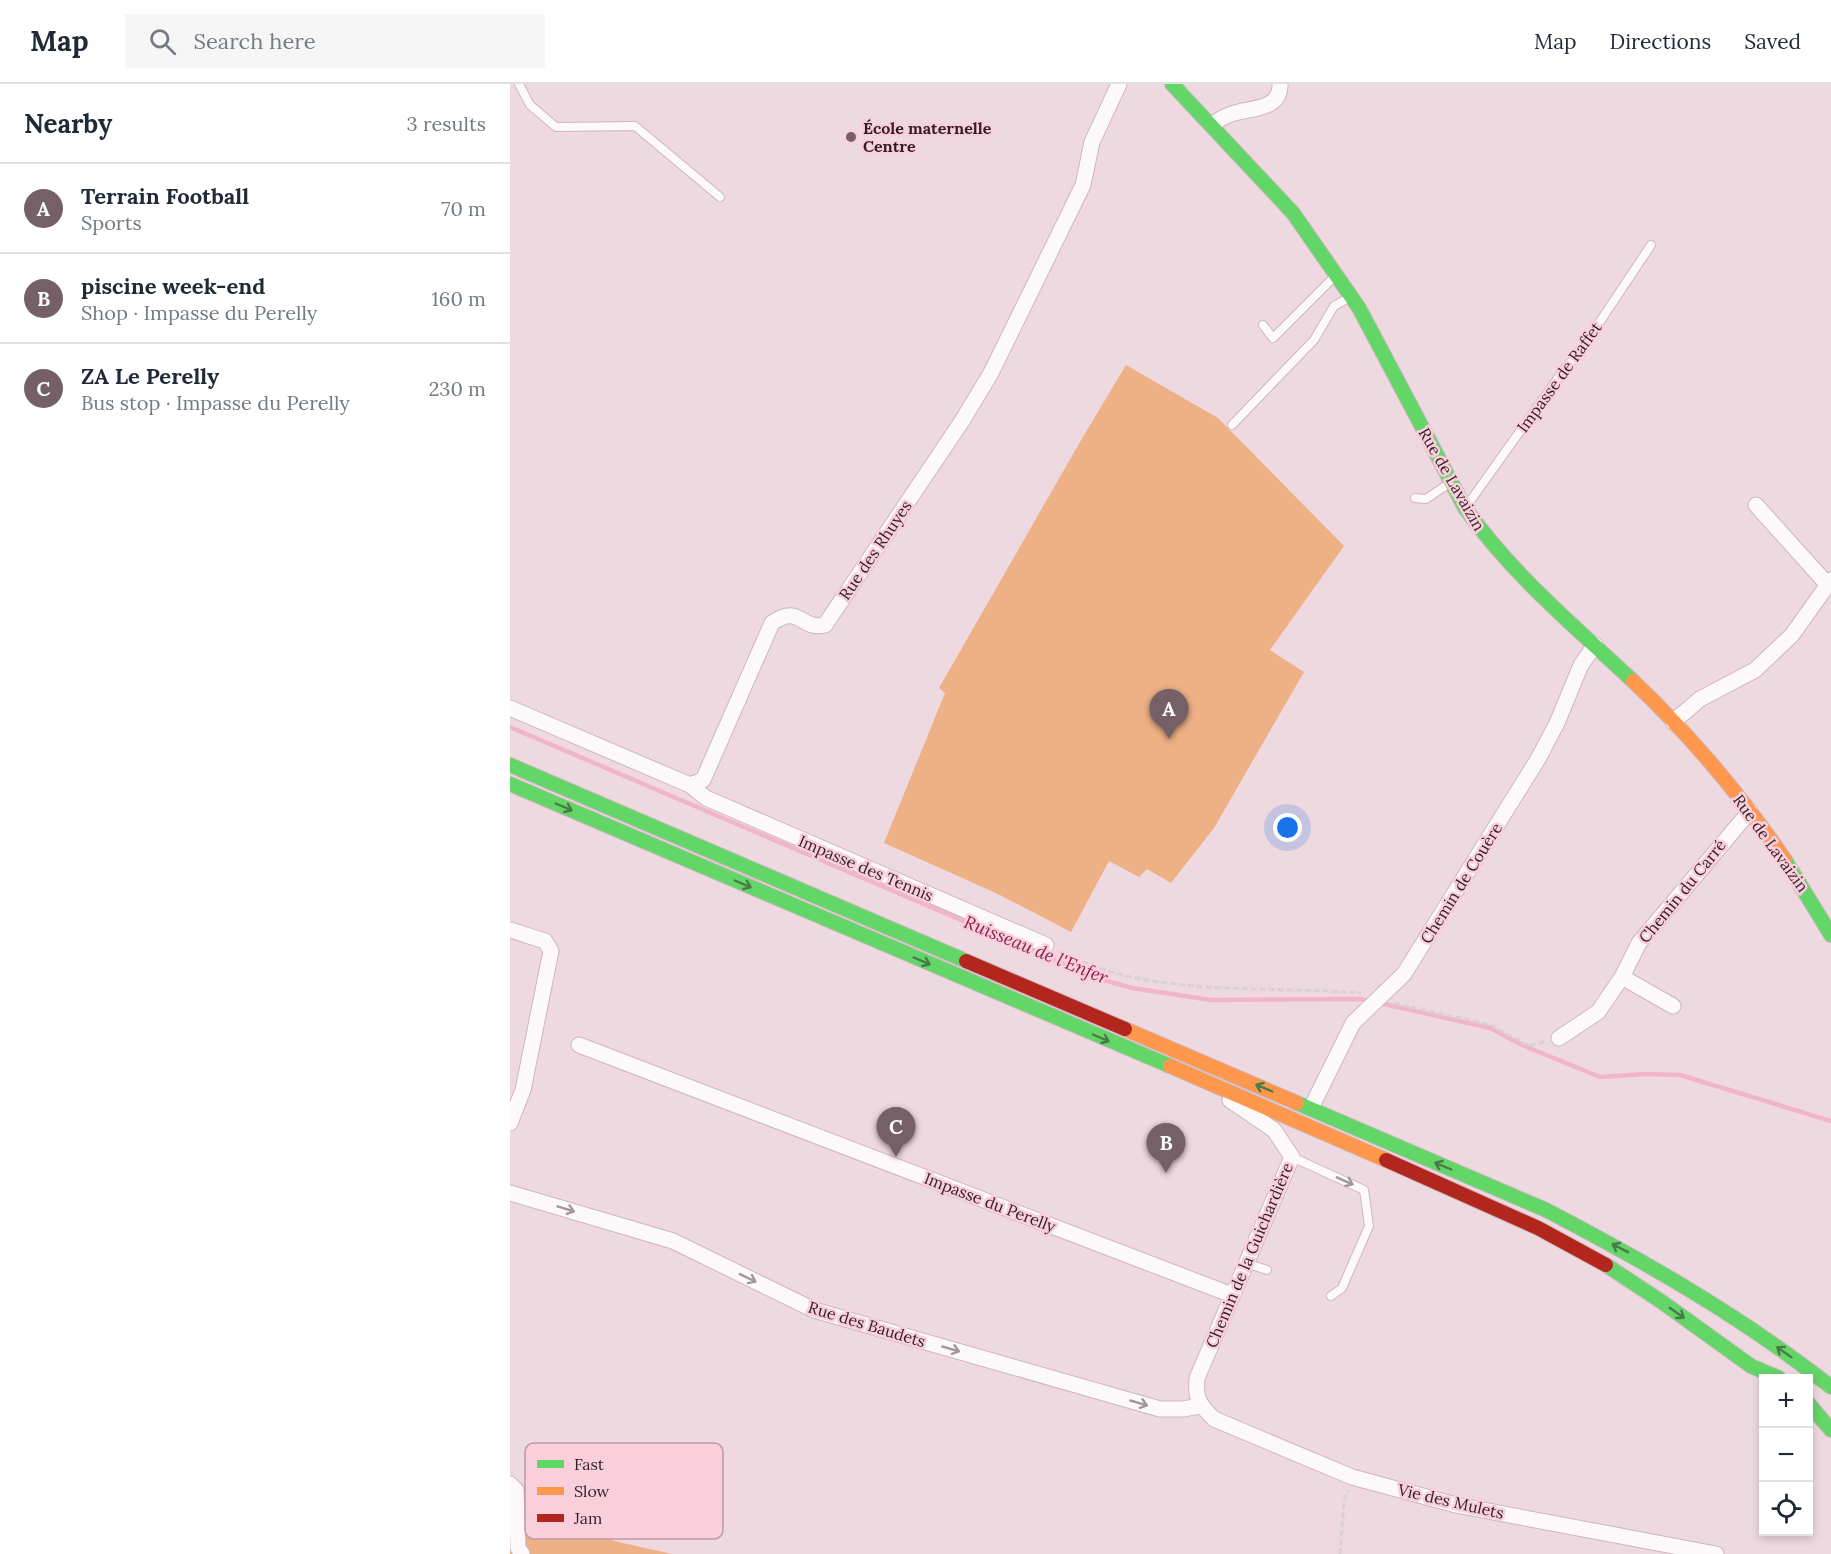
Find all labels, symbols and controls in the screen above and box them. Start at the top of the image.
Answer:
search box [125,14,545,68]
text: Map [30,23,89,59]
icon: search [146,25,179,58]
text: Search here [194,27,316,55]
text: Map [1534,28,1577,55]
text: Directions [1610,28,1711,55]
text: Saved [1744,28,1801,55]
text: Nearby [24,107,112,140]
text: 3 results [407,111,486,136]
place label: École maternelle Centre [863,118,992,156]
marker: École maternelle Centre [844,130,858,144]
text: Terrain Football [81,182,249,210]
text: A [37,196,50,221]
text: 70 m [441,196,486,221]
text: Sports [81,210,142,235]
text: piscine week-end [81,272,265,300]
text: B [37,286,50,311]
text: 160 m [432,286,486,311]
text: Shop · Impasse du Perelly [81,300,317,325]
street label: Impasse de Raffet [1512,317,1606,436]
text: ZA Le Perelly [81,362,219,390]
text: C [37,376,50,401]
text: 230 m [429,376,486,401]
text: Bus stop · Impasse du Perelly [81,390,350,415]
street label: Rue de Lavaizin [1414,424,1490,534]
street label: Rue des Rhuyes [834,496,916,604]
pin: A [1150,690,1188,739]
street label: Rue de Lavaizin [1729,790,1813,896]
one-way arrow [554,802,572,813]
your location [1273,813,1302,842]
street label: Chemin de Couère [1416,819,1506,947]
street label: Impasse des Tennis [796,831,936,905]
street label: Chemin du Carré [1634,835,1730,947]
one-way arrow [733,879,751,891]
water label: Ruisseau de l'Enfer [961,910,1112,989]
one-way arrow [912,956,931,967]
one-way arrow [1092,1033,1110,1044]
one-way arrow [1255,1082,1273,1093]
pin: C [876,1108,916,1157]
pin: B [1146,1124,1186,1173]
street label: Chemin de la Guichardière [1201,1159,1297,1351]
one-way arrow [1434,1159,1452,1171]
street label: Impasse du Perelly [921,1168,1059,1236]
one-way arrow [1336,1176,1354,1188]
one-way arrow [556,1204,575,1215]
one-way arrow [1611,1241,1629,1253]
one-way arrow [739,1272,757,1284]
street label: Rue des Baudets [806,1297,928,1351]
one-way arrow [1669,1307,1685,1319]
one-way arrow [941,1344,960,1355]
one-way arrow [1777,1346,1793,1358]
map controls [1759,1374,1813,1536]
button: + [1759,1374,1813,1428]
one-way arrow [1129,1398,1148,1409]
button: − [1759,1428,1813,1482]
legend [525,1443,723,1539]
text: Fast [574,1454,605,1474]
street label: Vie des Mulets [1395,1479,1506,1523]
text: Slow [574,1481,610,1501]
button: locate [1759,1482,1813,1536]
text: Jam [573,1508,602,1528]

